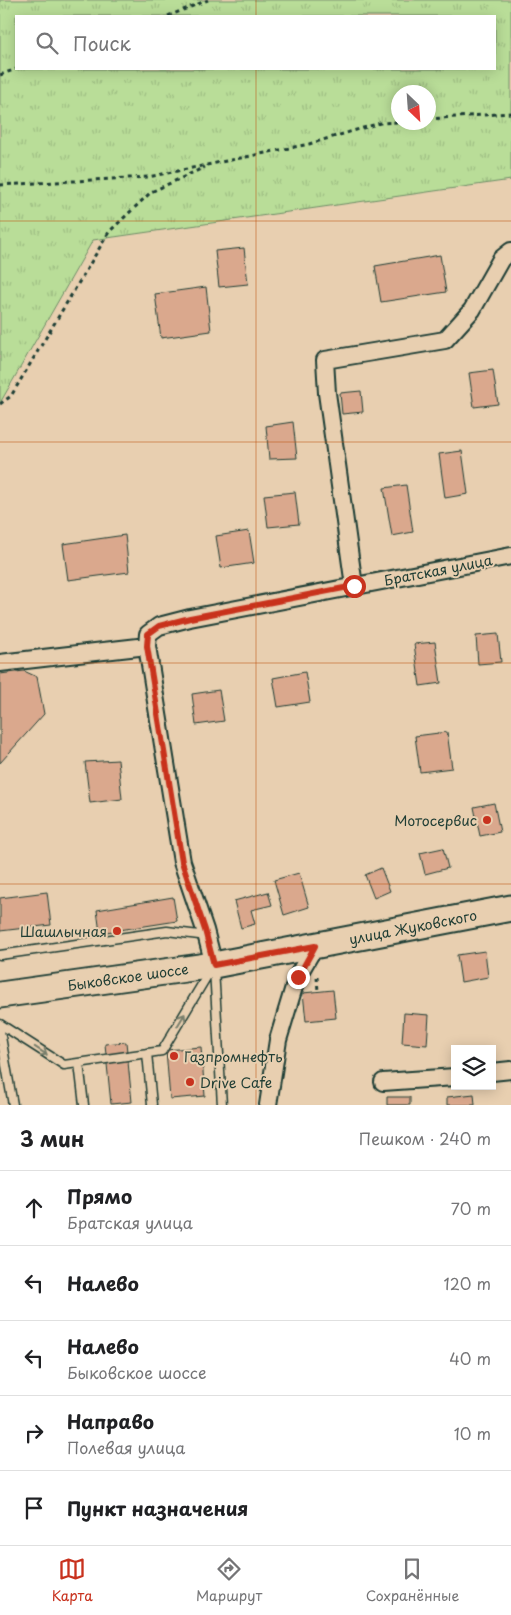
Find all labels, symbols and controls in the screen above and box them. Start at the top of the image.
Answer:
search box [15,15,496,70]
icon: search [33,29,61,57]
text: Поиск [73,29,131,57]
north arrow [391,85,436,130]
street label: Братская улица [382,549,494,591]
route start [343,575,366,598]
place label: Мотосервис [394,810,477,831]
marker: Мотосервис [481,814,493,826]
street label: улица Жуковского [347,904,479,950]
place label: Шашлычная [20,921,107,942]
marker: Шашлычная [111,925,123,937]
street label: Быковское шоссе [66,958,190,996]
route end [287,966,310,989]
one-way arrow [176,1013,186,1027]
one-way arrow [34,1045,48,1056]
map controls [451,1045,496,1090]
button: layers [451,1045,496,1090]
place label: Газпромнефть [184,1046,283,1067]
marker: Газпромнефть [168,1050,180,1062]
place label: Drive Cafe [200,1072,272,1093]
marker: Drive Cafe [184,1076,196,1088]
text: 3 мин [20,1122,84,1154]
text: Пешком · 240 m [359,1126,491,1150]
text: Прямо [67,1182,132,1210]
icon: ahead [20,1194,48,1222]
text: 70 m [451,1196,491,1220]
text: Братская улица [67,1210,193,1234]
icon: left [20,1269,48,1297]
text: Налево [67,1269,139,1297]
text: 120 m [444,1271,491,1295]
text: Налево [67,1332,139,1360]
icon: left [20,1344,48,1372]
text: 40 m [449,1346,491,1370]
text: Быковское шоссе [67,1360,207,1384]
text: Направо [67,1407,154,1435]
icon: right [20,1419,48,1447]
text: 10 m [454,1421,491,1445]
text: Полевая улица [67,1435,185,1459]
icon: arrive [20,1494,48,1522]
text: Пункт назначения [67,1494,248,1522]
tab: Карта [52,1555,93,1606]
tab: Маршрут [196,1555,262,1606]
tab: Сохранённые [366,1555,459,1606]

